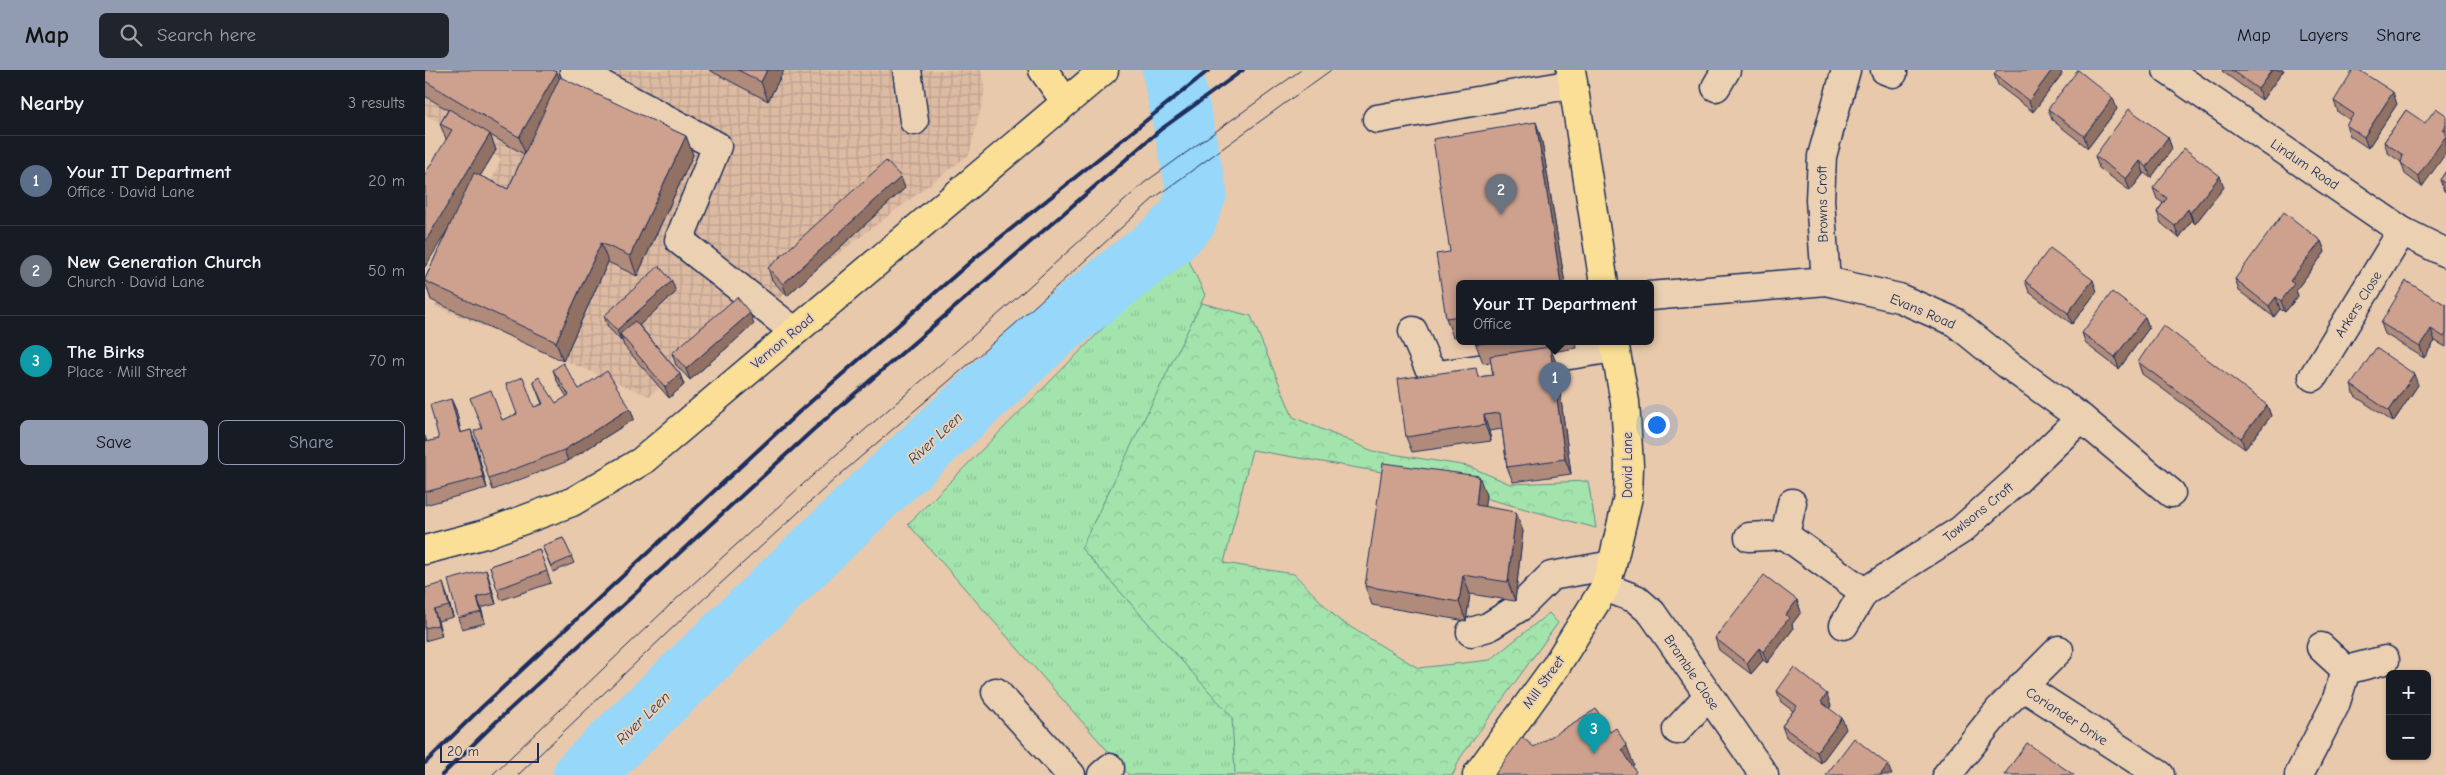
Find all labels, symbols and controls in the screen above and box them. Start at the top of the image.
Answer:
search box [99,13,449,58]
text: Map [25,21,69,49]
icon: search [117,21,145,49]
text: Search here [157,24,256,46]
text: Map [2237,25,2271,46]
text: Layers [2299,25,2348,46]
text: Share [2376,25,2421,46]
text: Nearby [20,91,84,115]
text: 3 results [348,94,405,112]
street label: Lindum Road [2267,135,2342,194]
text: Your IT Department [67,161,231,183]
street label: Browns Croft [1813,164,1832,243]
text: 1 [33,172,39,190]
text: 20 m [368,172,405,190]
pin: 2 [1485,174,1517,215]
text: Office · David Lane [67,183,194,201]
text: New Generation Church [67,251,262,273]
text: 2 [32,262,40,280]
text: 50 m [368,262,405,280]
street label: Arkers Close [2331,268,2386,341]
text: Church · David Lane [67,273,205,291]
popup [1456,280,1654,345]
street label: Evans Road [1887,290,1958,333]
text: Your IT Department [1473,293,1637,315]
street label: Vernon Road [747,310,817,373]
text: Office [1473,315,1512,333]
text: The Birks [67,341,144,363]
text: 3 [32,352,40,370]
text: 70 m [369,352,405,370]
pin: 1 [1539,362,1571,403]
text: Place · Mill Street [67,363,186,381]
water label: River Leen [904,408,966,468]
your location [1644,412,1670,438]
button: Save [20,420,208,465]
button: Share [218,420,405,465]
street label: David Lane [1619,432,1636,498]
street label: Towlsons Croft [1940,478,2018,546]
street label: Bramble Close [1660,632,1723,713]
street label: Mill Street [1519,652,1569,712]
map controls [2386,670,2431,760]
button: + [2386,670,2431,715]
street label: Coriander Drive [2022,684,2111,749]
water label: River Leen [612,688,674,748]
pin: 3 [1578,713,1610,754]
button: − [2386,715,2431,760]
scale bar [440,740,539,763]
text: 20 m [447,743,479,760]

